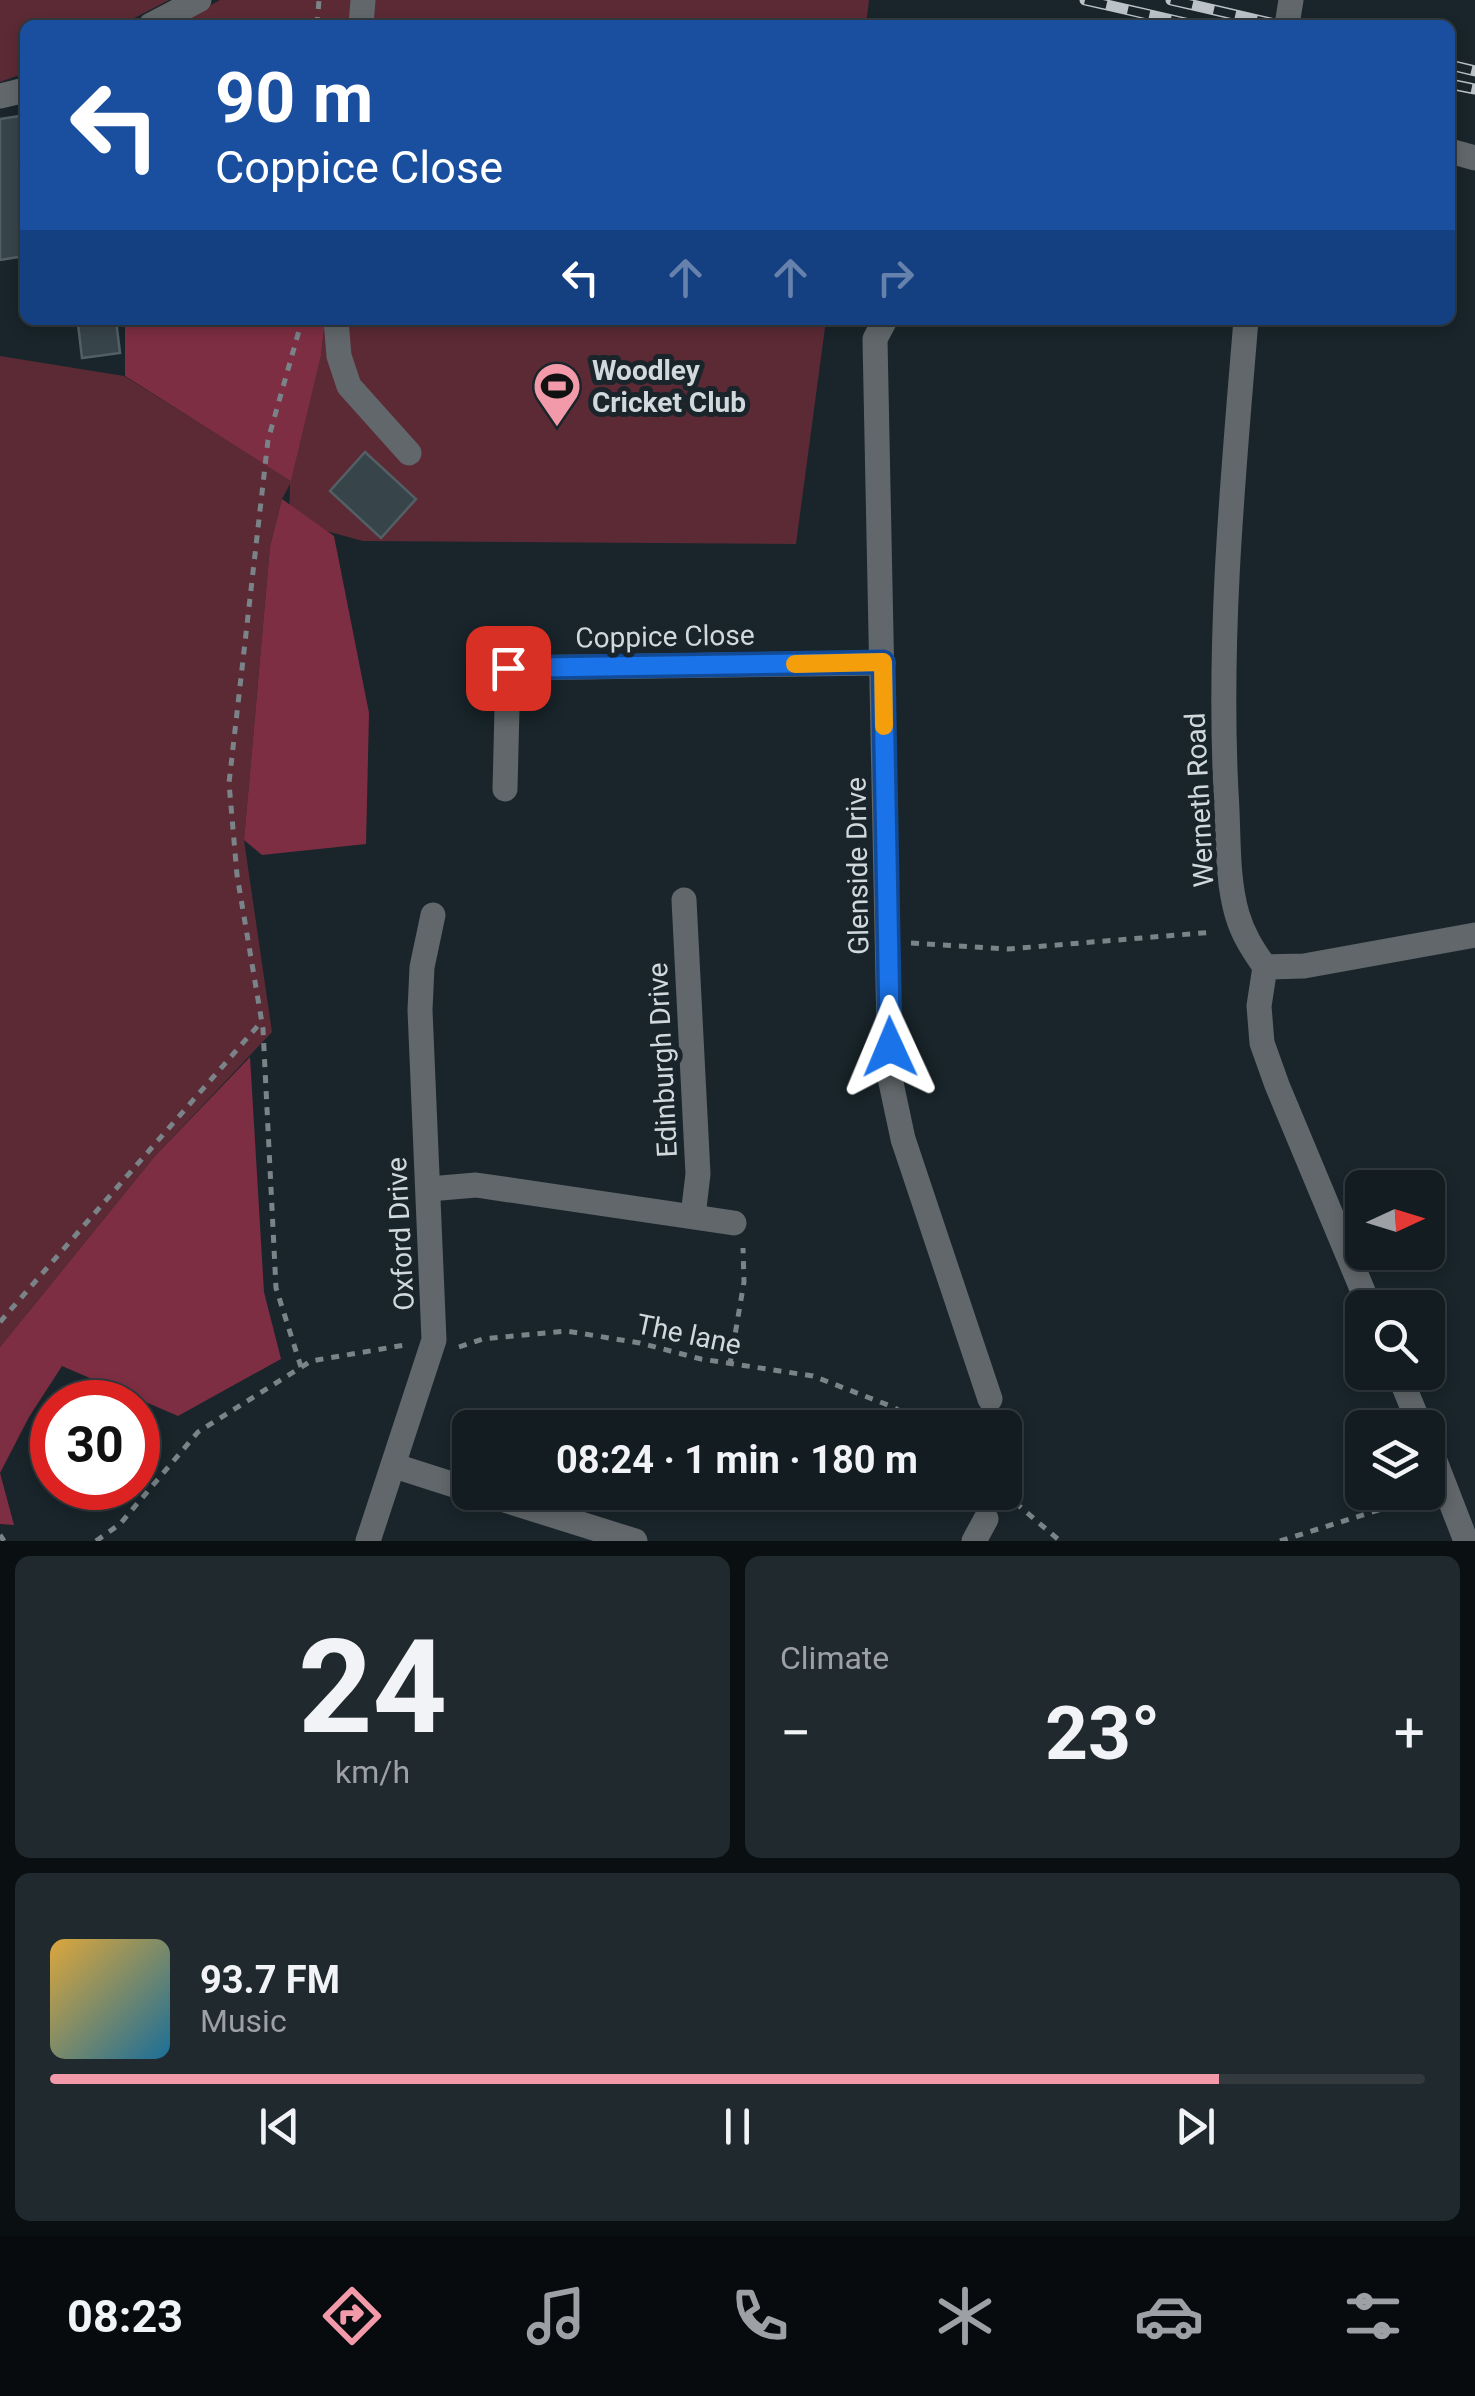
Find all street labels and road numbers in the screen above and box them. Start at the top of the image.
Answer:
street label: Coppice Close [575,618,755,655]
street label: Werneth Road [1178,712,1221,888]
street label: Glenside Drive [839,777,876,955]
street label: Edinburgh Drive [641,962,684,1158]
street label: Oxford Drive [380,1156,421,1312]
street label: The lane [633,1307,744,1362]

